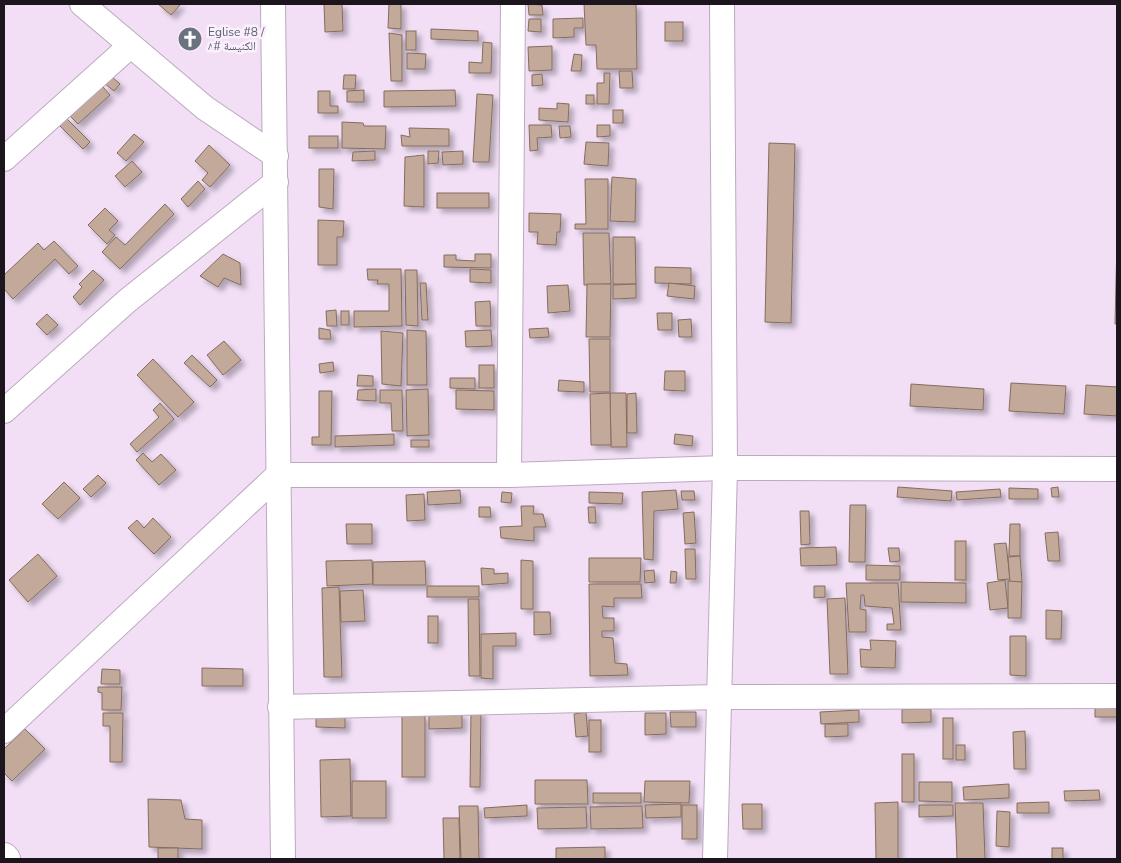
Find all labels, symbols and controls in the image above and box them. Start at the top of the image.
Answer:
place label: Eglise #8 / الكنيسة #٨ [208,24,265,54]
church icon: Eglise #8 / الكنيسة #٨ [177,26,203,52]

